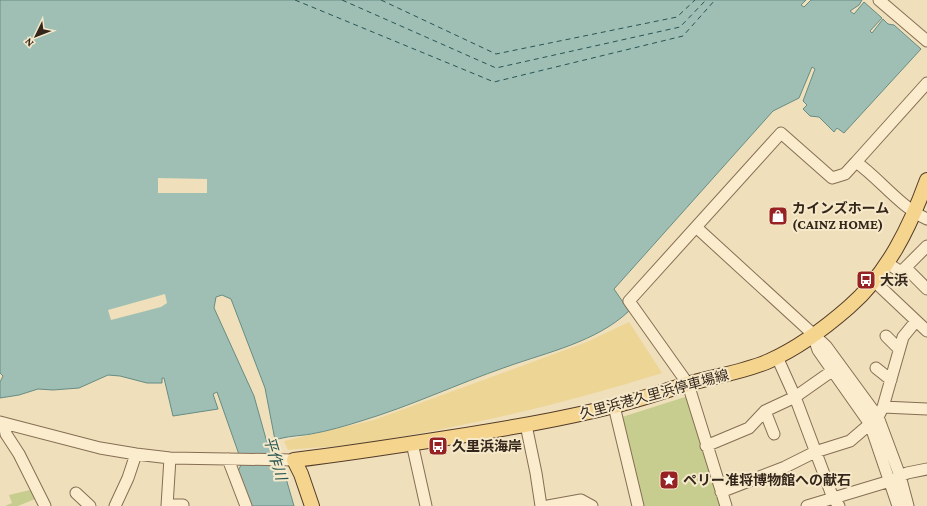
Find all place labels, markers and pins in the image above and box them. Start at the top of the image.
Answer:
place label: カインズホーム (CAINZ HOME) [792,200,889,233]
shop icon: カインズホーム (CAINZ HOME) [767,205,789,227]
bus stop icon: 大浜 [855,269,877,291]
place label: 大浜 [880,272,908,288]
bus stop icon: 久里浜海岸 [427,435,449,457]
place label: 久里浜海岸 [452,438,522,454]
place icon: ペリー准将博物館への献石 [658,469,680,491]
place label: ペリー准将博物館への献石 [683,472,851,488]

